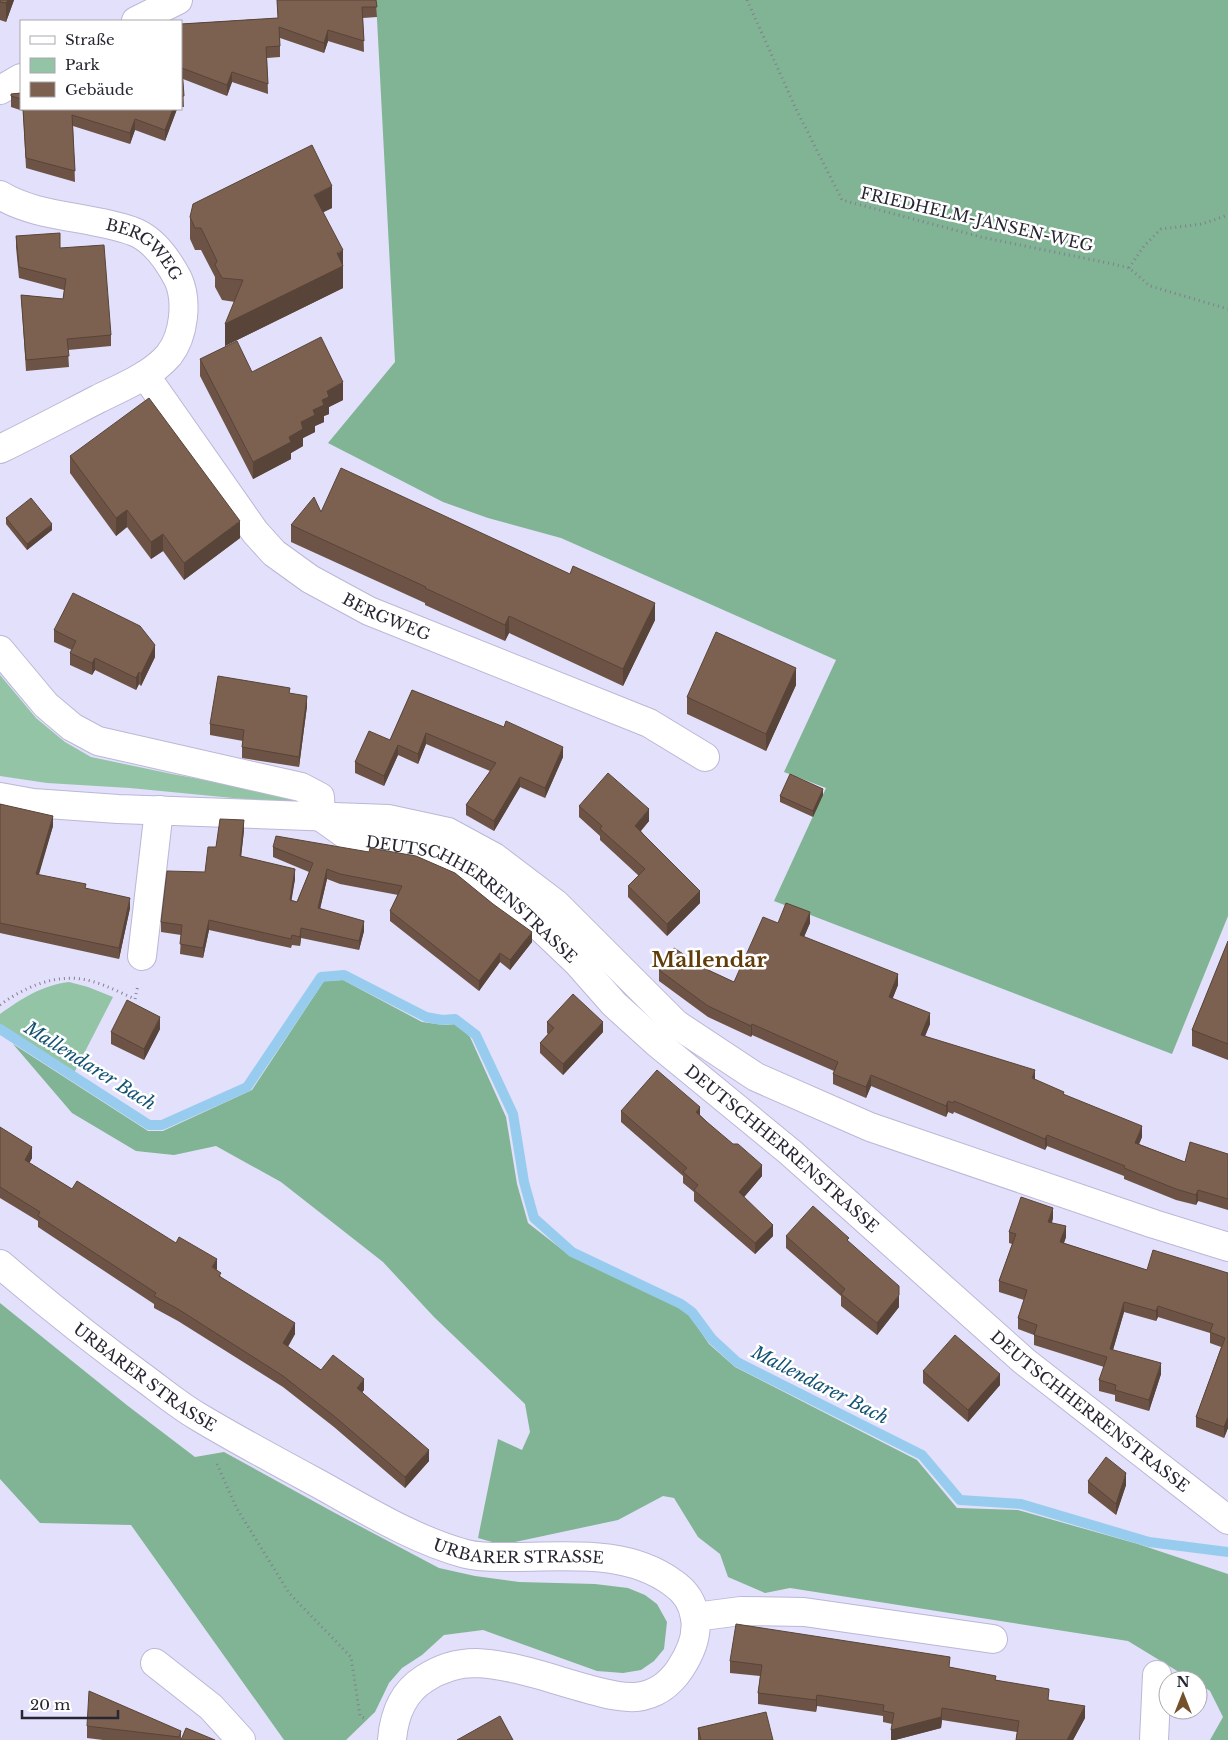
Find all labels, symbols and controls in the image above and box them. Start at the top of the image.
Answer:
legend [20,20,182,110]
text: Straße [65,30,115,49]
text: Park [65,55,101,74]
text: Gebäude [65,80,134,99]
street label: FRIEDHELM-JANSEN-WEG [859,182,1095,256]
street label: BERGWEG [104,214,187,284]
street label: BERGWEG [339,589,434,645]
street label: DEUTSCHHERRENSTRASSE [364,831,582,967]
district label: Mallendar [651,947,767,973]
water label: Mallendarer Bach [20,1016,160,1115]
street label: DEUTSCHHERRENSTRASSE [681,1060,883,1237]
street label: URBARER STRASSE [69,1318,220,1435]
street label: DEUTSCHHERRENSTRASSE [987,1326,1193,1496]
water label: Mallendarer Bach [747,1341,892,1429]
street label: URBARER STRASSE [430,1534,605,1568]
north arrow [1158,1670,1208,1720]
text: N [1176,1673,1190,1691]
scale bar [22,1688,119,1720]
text: 20 m [30,1695,70,1714]

